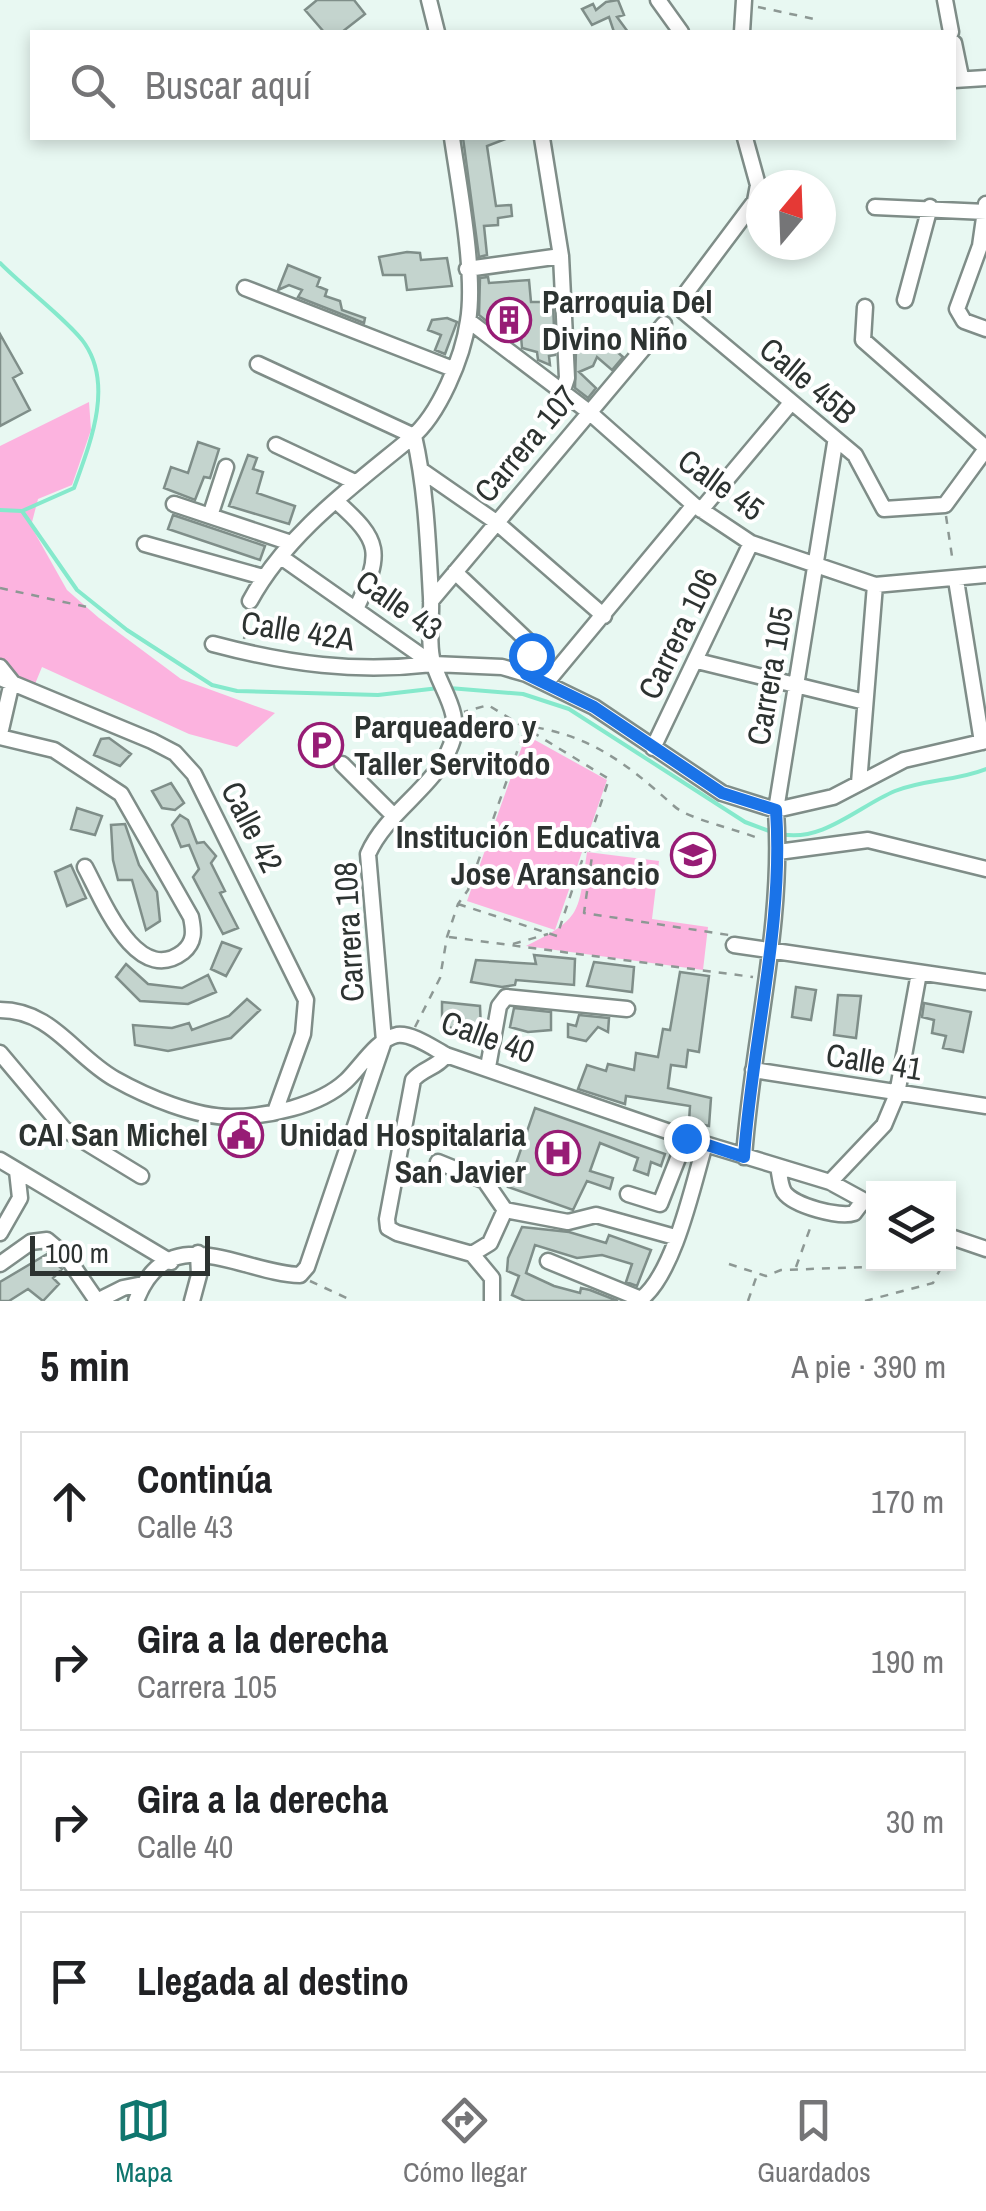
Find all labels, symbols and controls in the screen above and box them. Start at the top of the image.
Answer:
search box [30,30,956,140]
icon: search [65,58,120,113]
text: Buscar aquí [145,60,311,111]
north arrow [746,170,836,260]
place label: Parroquia Del Divino Niño [542,280,713,360]
building icon: Parroquia Del Divino Niño [486,297,532,343]
street label: Calle 45B [751,328,866,434]
street label: Carrera 107 [464,376,587,511]
street label: Calle 45 [670,439,773,530]
street label: Calle 43 [348,559,451,650]
street label: Carrera 106 [628,561,728,706]
street label: Calle 42A [239,600,358,661]
street label: Carrera 105 [736,603,803,749]
route start [509,633,555,679]
place label: Parqueadero y Taller Servitodo [354,705,550,785]
parking icon: Parqueadero y Taller Servitodo [298,722,344,768]
street label: Calle 42 [211,774,293,879]
place label: Institución Educativa Jose Aransancio [396,815,660,895]
school or university icon: Institución Educativa Jose Aransancio [670,832,716,878]
street label: Carrera 108 [323,861,374,1003]
street label: Calle 40 [436,1000,541,1073]
street label: Calle 41 [823,1033,925,1090]
public building icon: CAI San Michel [218,1112,264,1158]
place label: CAI San Michel [18,1113,208,1156]
place label: Unidad Hospitalaria San Javier [280,1113,527,1193]
route end [664,1116,710,1162]
hospital icon: Unidad Hospitalaria San Javier [535,1130,581,1176]
map controls [866,1181,956,1271]
button: layers [866,1181,956,1271]
scale bar [30,1231,210,1276]
text: 100 m [45,1234,109,1272]
text: 5 min [40,1338,130,1394]
text: A pie · 390 m [791,1345,946,1388]
text: Continúa [137,1454,272,1505]
icon: ahead [42,1474,97,1529]
text: 170 m [871,1480,944,1523]
text: Calle 43 [137,1505,233,1548]
text: Gira a la derecha [137,1614,388,1665]
icon: right [42,1634,97,1689]
text: 190 m [871,1640,944,1683]
text: Carrera 105 [137,1665,277,1708]
text: Gira a la derecha [137,1774,388,1825]
icon: right [42,1794,97,1849]
text: 30 m [886,1800,944,1843]
text: Calle 40 [137,1825,233,1868]
icon: arrive [42,1954,97,2009]
text: Llegada al destino [137,1956,409,2007]
tab: Mapa [115,2093,173,2191]
tab: Cómo llegar [403,2093,527,2191]
tab: Guardados [757,2093,871,2191]

